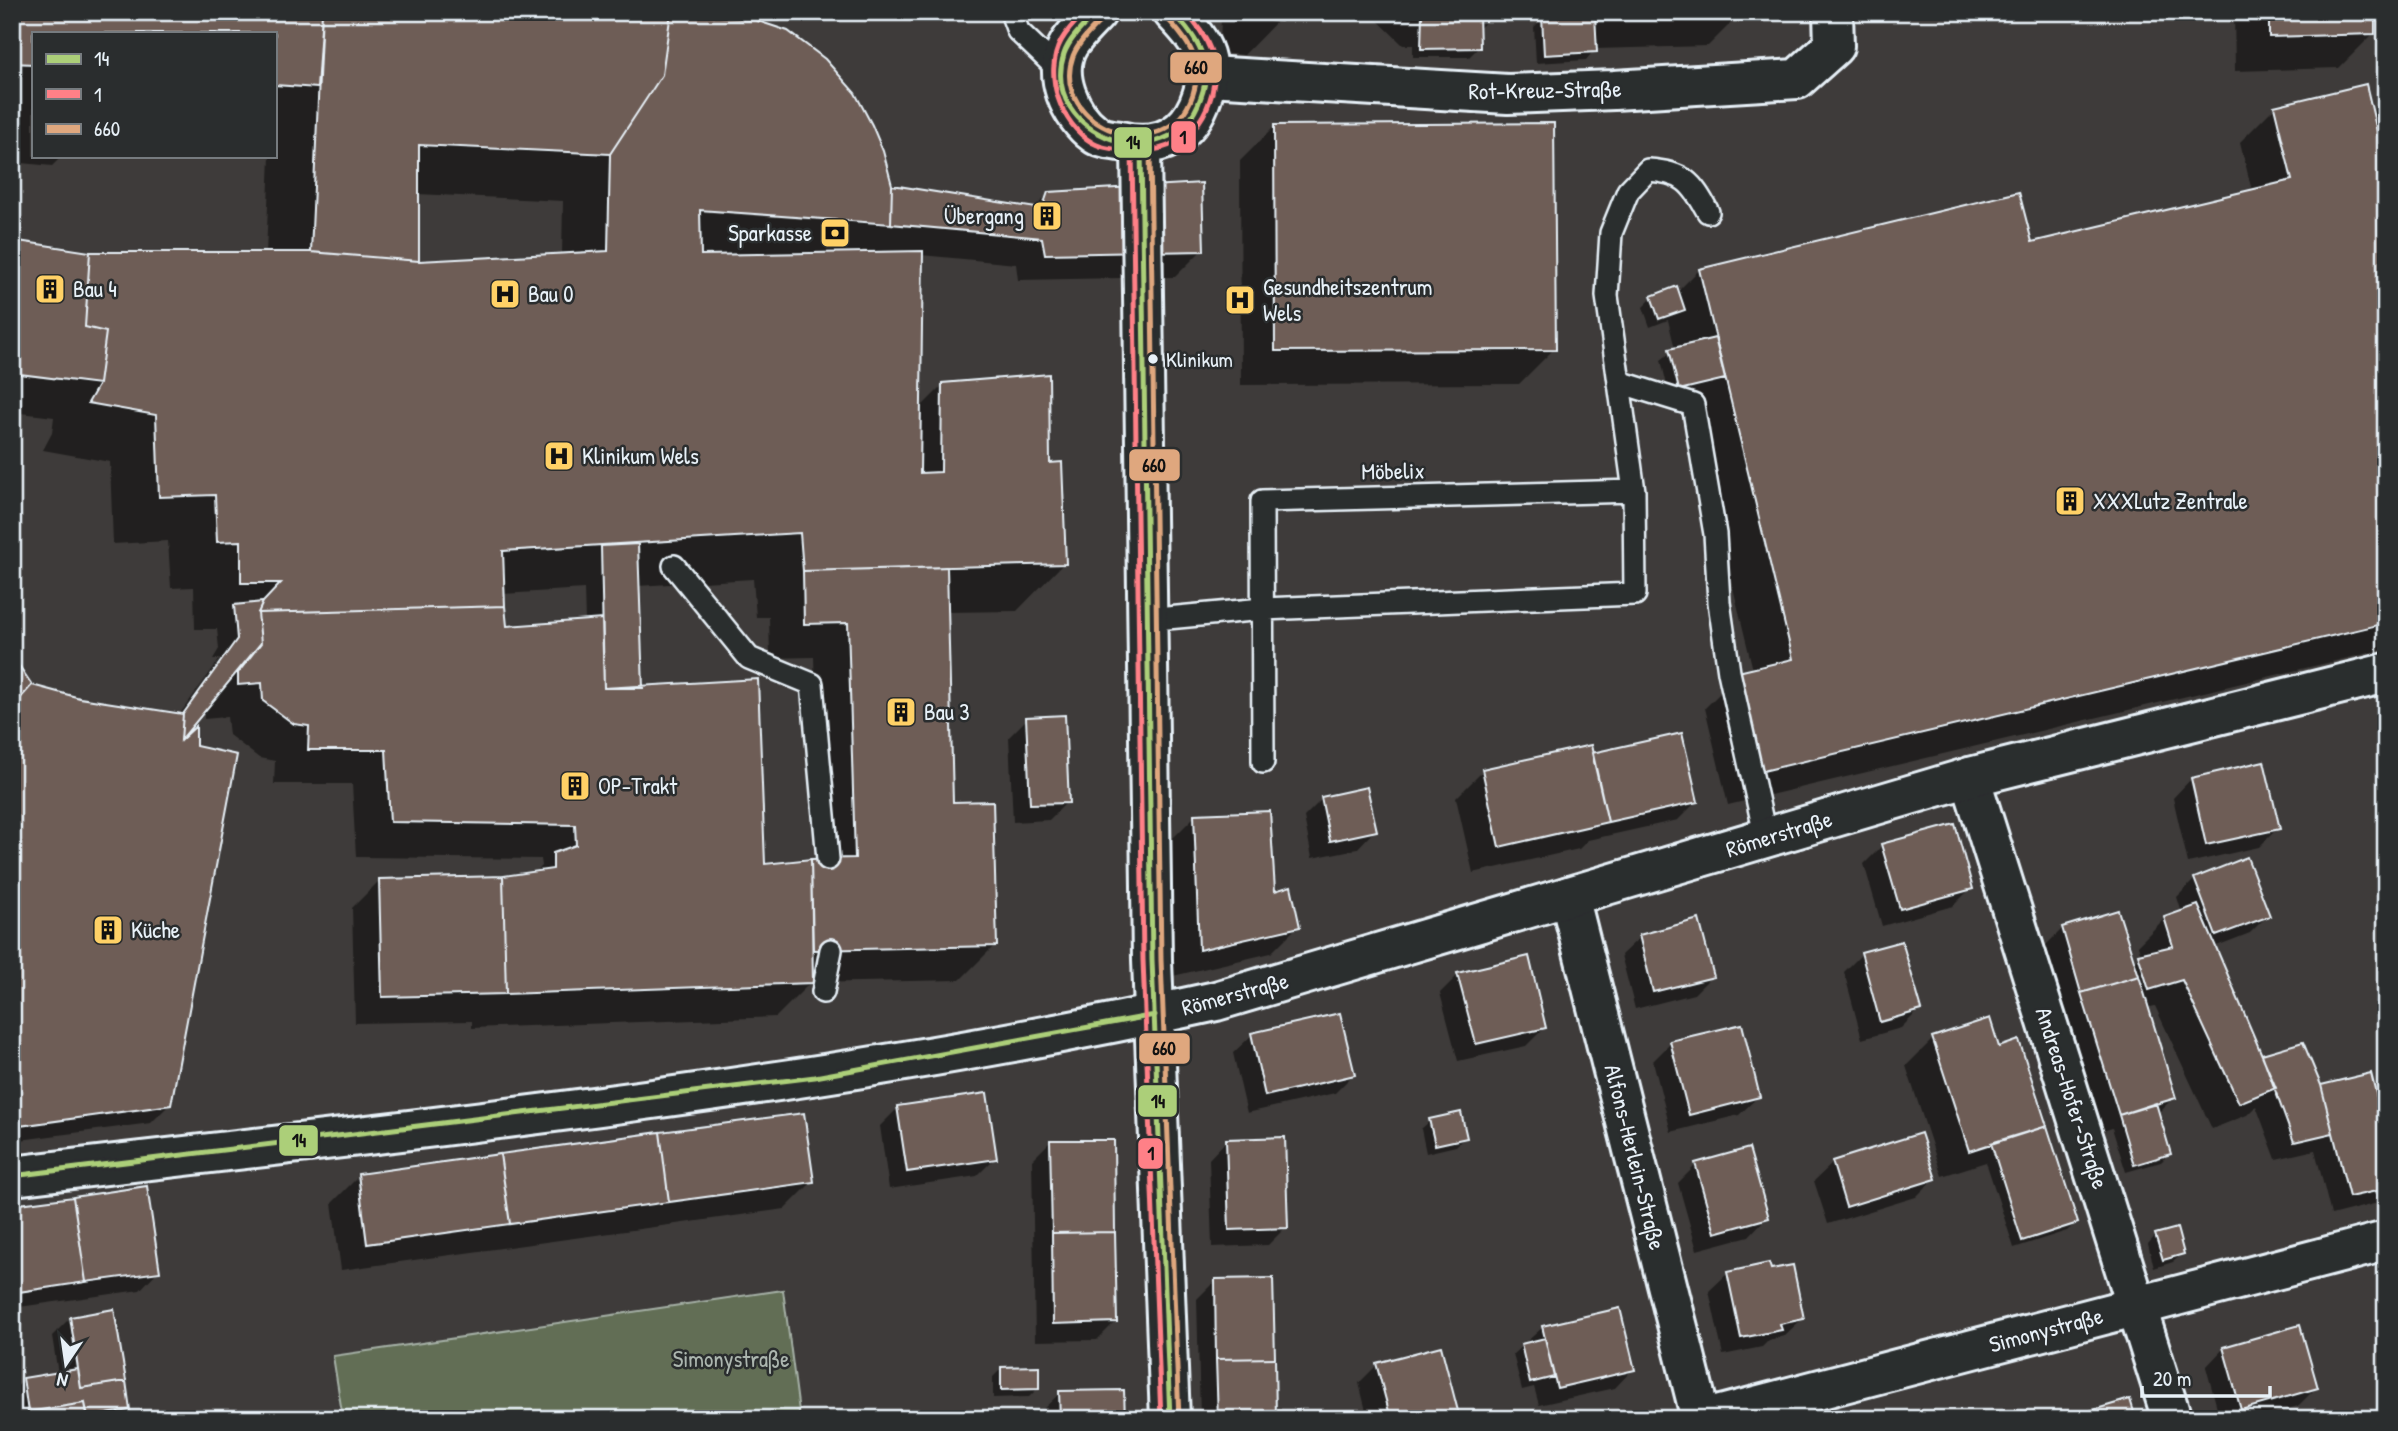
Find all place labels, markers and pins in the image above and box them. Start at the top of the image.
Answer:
building icon: Übergang [1030,199,1064,233]
place label: Übergang [944,200,1024,231]
bank icon: Sparkasse [818,216,852,250]
place label: Sparkasse [728,217,812,248]
place label: Gesundheitszentrum Wels [1263,271,1432,328]
building icon: Bau 4 [33,272,67,306]
place label: Bau 4 [73,273,117,304]
hospital icon: Bau 0 [488,277,522,311]
place label: Bau 0 [528,278,573,309]
hospital icon: Gesundheitszentrum Wels [1223,283,1257,317]
place label: Klinikum [1166,345,1233,374]
marker: Klinikum [1146,352,1160,366]
hospital icon: Klinikum Wels [542,439,576,473]
place label: Klinikum Wels [582,440,699,471]
building icon: XXXLutz Zentrale [2053,484,2087,518]
place label: XXXLutz Zentrale [2093,485,2248,516]
building icon: Bau 3 [884,695,918,729]
place label: Bau 3 [924,696,969,727]
building icon: OP-Trakt [558,769,592,803]
place label: OP-Trakt [598,770,678,801]
building icon: Küche [91,913,125,947]
place label: Küche [131,914,180,945]

